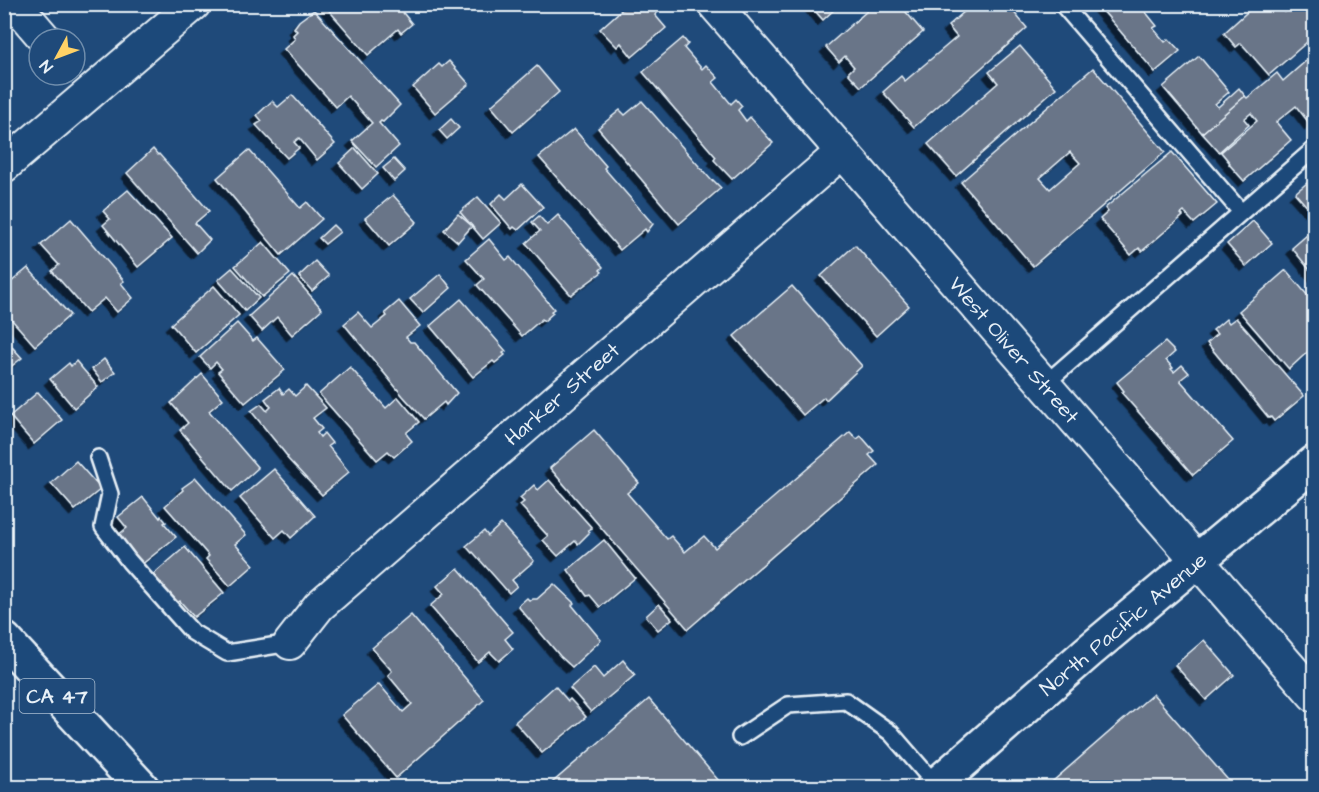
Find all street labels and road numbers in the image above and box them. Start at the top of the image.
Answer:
street label: West Oliver Street [942,271,1086,430]
street label: Harker Street [498,336,627,453]
street label: North Pacific Avenue [1034,546,1213,703]
road number: CA 47 [20,679,94,713]

